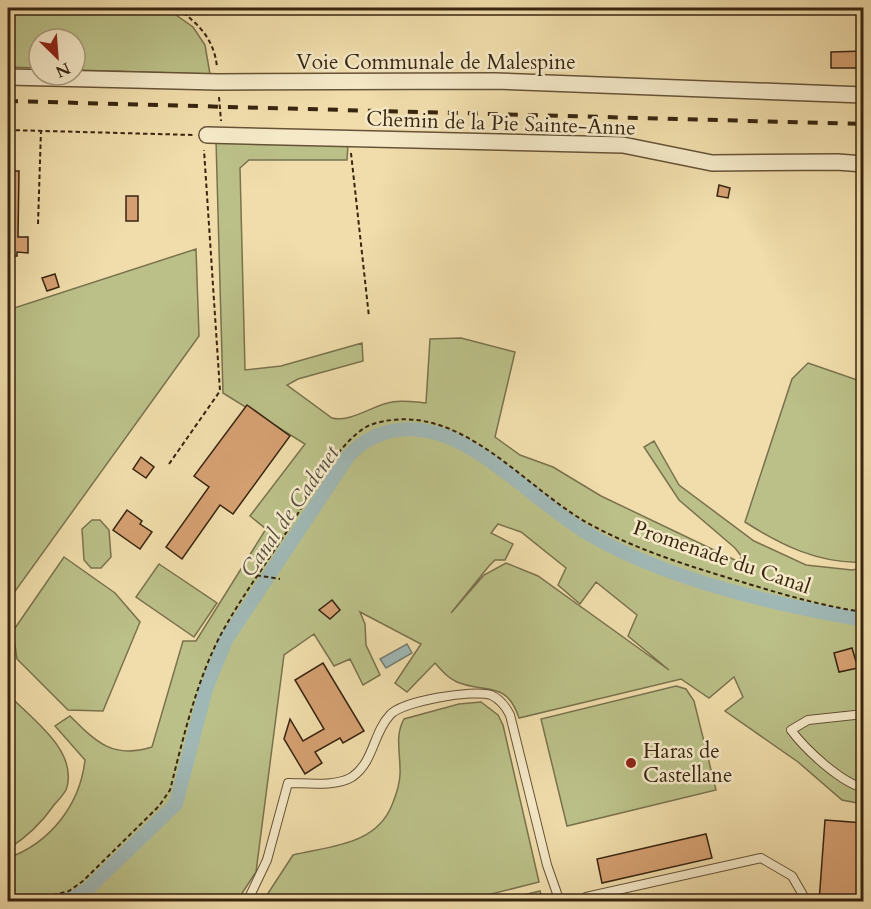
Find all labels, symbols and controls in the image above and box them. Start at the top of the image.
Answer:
north arrow [27,27,87,87]
street label: Voie Communale de Malespine [296,48,576,77]
text: N [52,57,74,83]
street label: Chemin de la Pie Sainte-Anne [366,104,636,143]
water label: Canal de Cadenet [233,439,347,583]
street label: Promenade du Canal [629,513,814,601]
place label: Haras de Castellane [643,737,733,790]
marker: Haras de Castellane [624,756,638,770]

